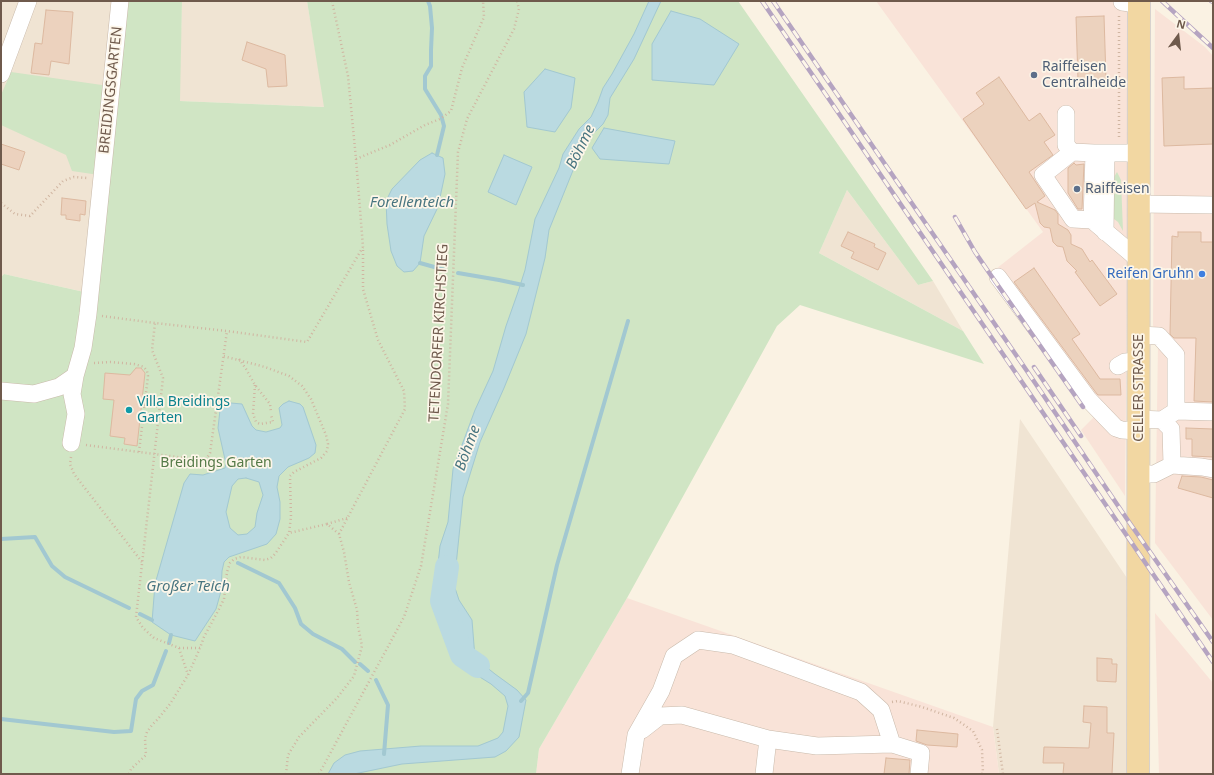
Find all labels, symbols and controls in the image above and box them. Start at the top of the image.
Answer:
north arrow [1158,16,1198,56]
text: N [1175,16,1187,32]
street label: BREIDINGSGARTEN [96,26,126,154]
place label: Raiffeisen Centralheide [1042,59,1126,92]
marker: Raiffeisen Centralheide [1029,70,1039,80]
water label: Böhme [563,122,599,172]
place label: Raiffeisen [1085,181,1150,197]
marker: Raiffeisen [1072,184,1082,194]
water label: Forellenteich [370,194,454,212]
street label: TETENDORFER KIRCHSTIEG [426,243,452,423]
place label: Reifen Gruhn [1107,266,1194,282]
marker: Reifen Gruhn [1197,269,1207,279]
street label: CELLER STRASSE [1131,334,1147,442]
place label: Villa Breidings Garten [137,394,230,426]
marker: Villa Breidings Garten [124,405,134,415]
water label: Böhme [452,423,484,473]
park label: Breidings Garten [160,455,272,471]
water label: Großer Teich [146,578,230,596]

